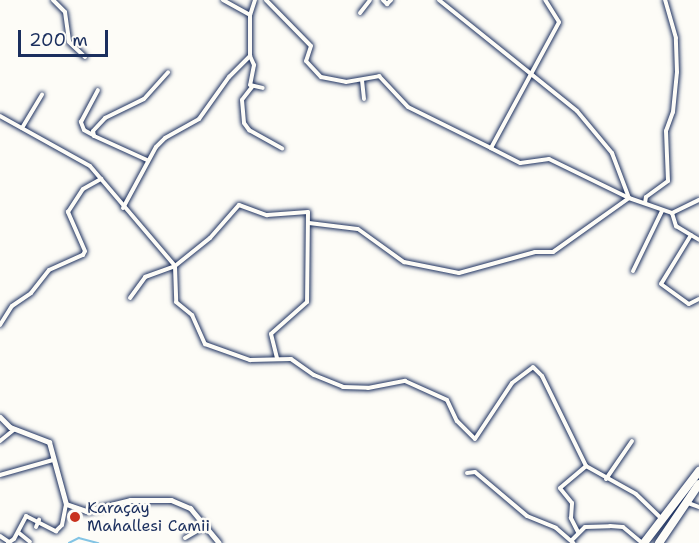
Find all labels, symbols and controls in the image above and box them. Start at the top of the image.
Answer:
scale bar [21,18,111,56]
text: 200 m [29,28,88,52]
place label: Karaçay Mahallesi Camii [87,498,210,536]
marker: Karaçay Mahallesi Camii [68,510,82,524]

